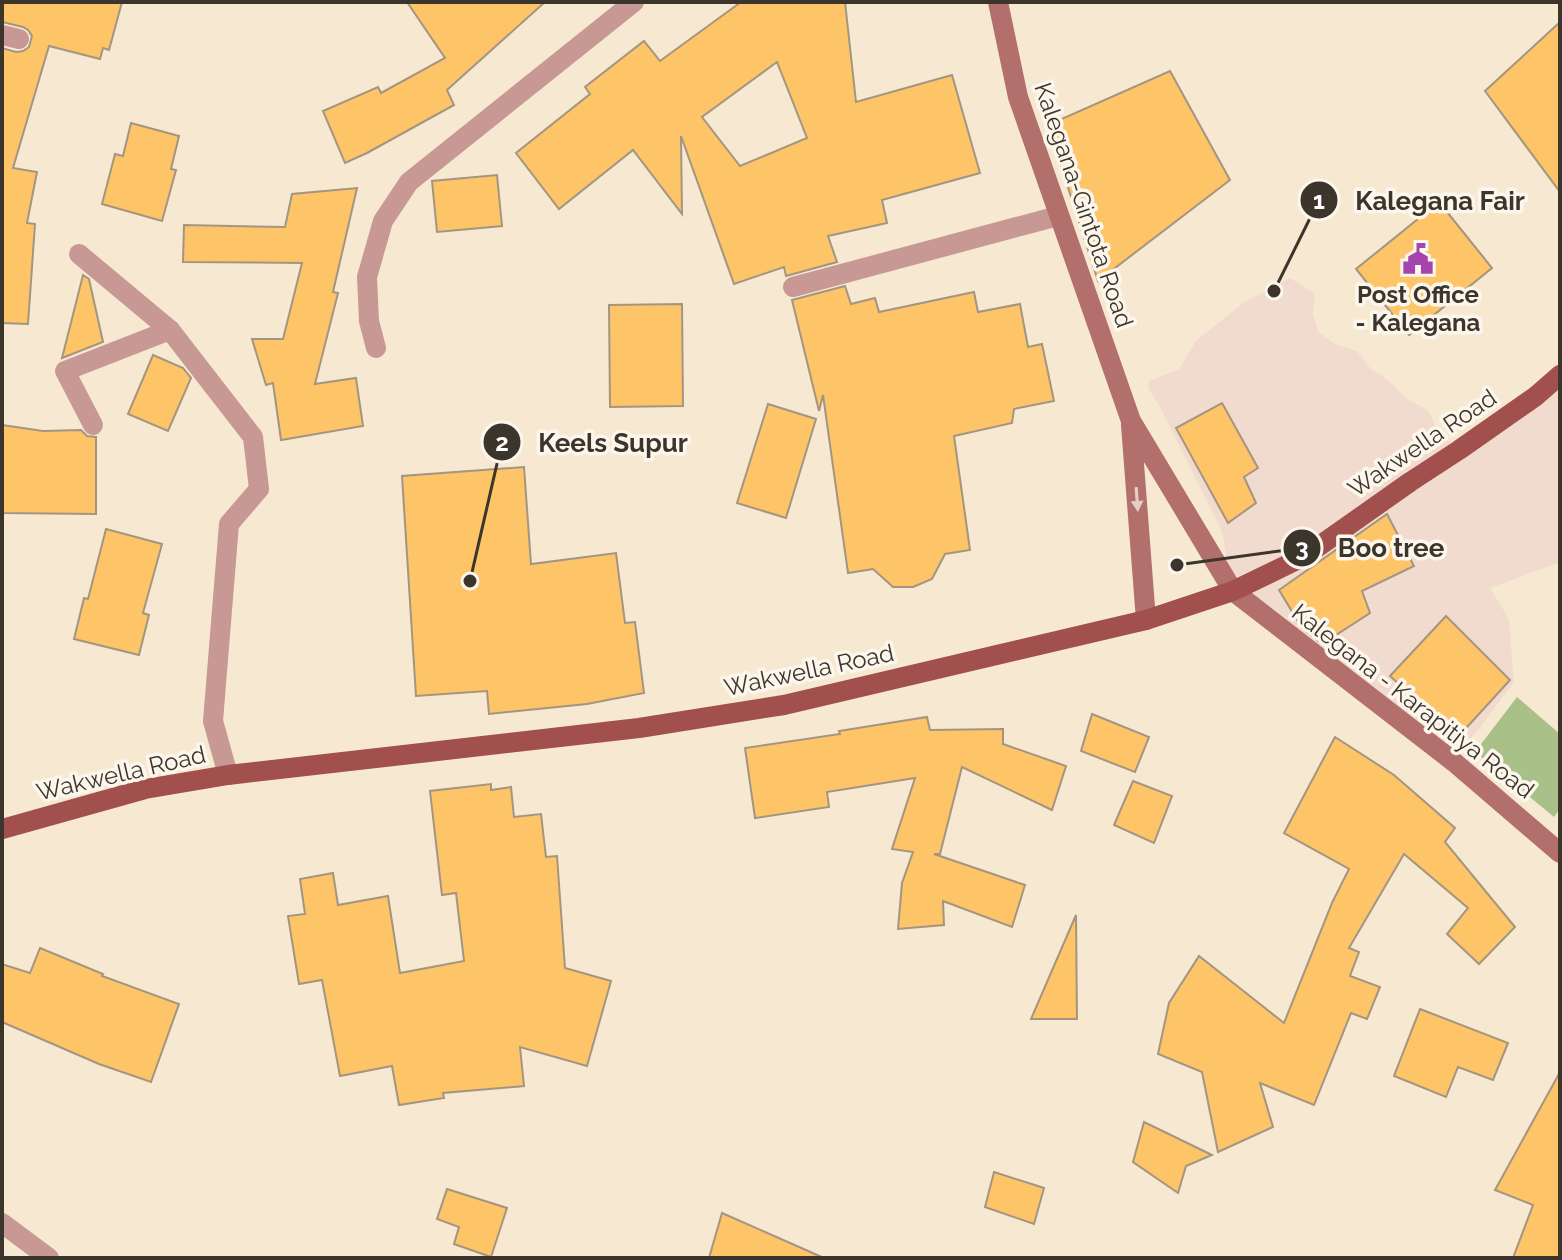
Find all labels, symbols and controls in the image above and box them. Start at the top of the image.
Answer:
street label: Kalegana-Gintota Road [1028,79,1140,331]
callout: Kalegana Fair [1299,175,1541,225]
text: 1 [1313,186,1325,215]
text: Kalegana Fair [1355,186,1525,216]
public building icon: Post Office - Kalegana [1401,242,1435,276]
place label: Post Office - Kalegana [1356,280,1481,337]
street label: Wakwella Road [1342,383,1502,503]
callout: Keels Supur [482,417,703,467]
text: 2 [495,428,509,457]
text: Keels Supur [538,428,688,458]
one-way arrow [1131,487,1144,512]
callout: Boo tree [1282,523,1460,573]
text: 3 [1295,533,1309,562]
text: Boo tree [1338,533,1445,563]
street label: Kalegana - Karapitiya Road [1286,597,1540,805]
street label: Wakwella Road [722,638,896,702]
street label: Wakwella Road [34,739,208,807]

